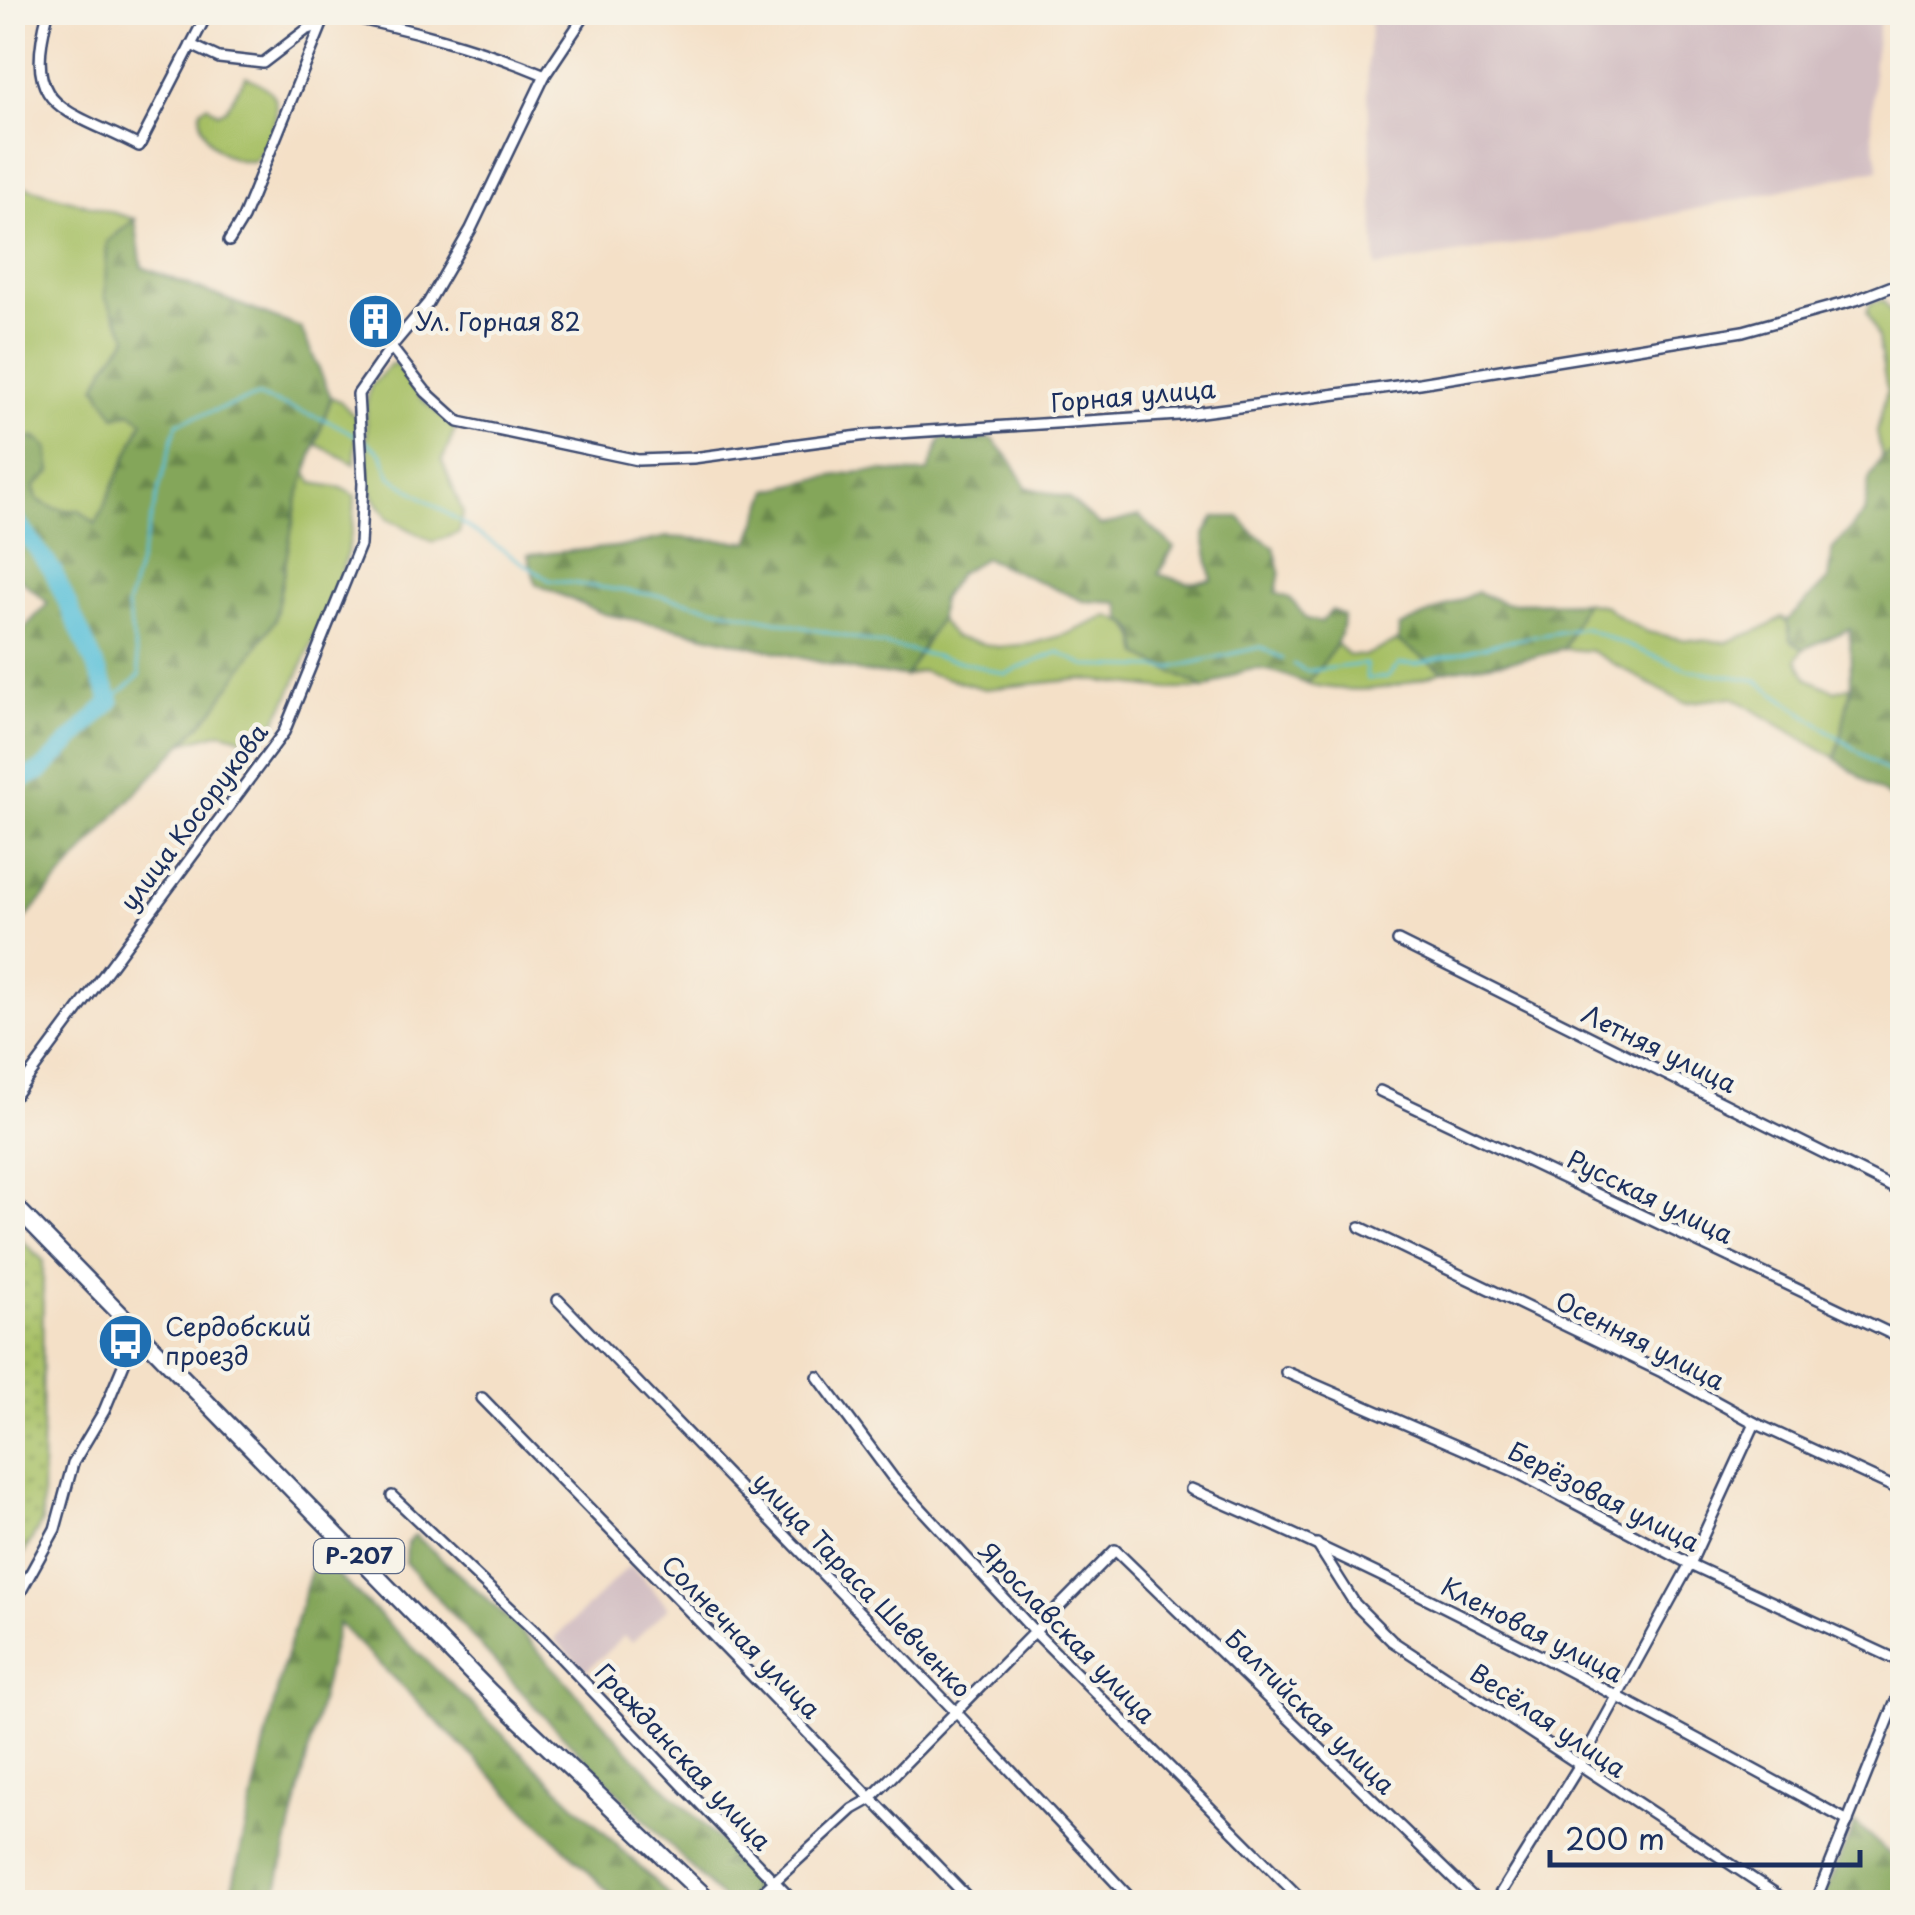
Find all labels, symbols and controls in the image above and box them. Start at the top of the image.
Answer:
building icon: Ул. Горная 82 [346,292,406,352]
place label: Ул. Горная 82 [415,302,581,340]
street label: Горная улица [1049,369,1217,421]
street label: улица Косорукова [110,714,277,918]
street label: Летняя улица [1576,994,1744,1102]
street label: Русская улица [1561,1139,1740,1253]
street label: Осенняя улица [1549,1281,1732,1399]
place label: Сердобский проезд [165,1307,311,1374]
bus stop icon: Сердобский проезд [96,1311,156,1371]
street label: Берёзовая улица [1502,1431,1707,1561]
street label: улица Тараса Шевченко [744,1463,981,1706]
street label: Ярославская улица [970,1532,1165,1732]
road number: Р-207 [314,1539,404,1573]
street label: Солнечная улица [653,1546,830,1727]
street label: Кленовая улица [1435,1567,1630,1692]
street label: Балтийская улица [1217,1620,1405,1803]
street label: Гражданская улица [586,1654,781,1859]
street label: Весёлая улица [1463,1654,1635,1787]
scale bar [1550,1805,1860,1867]
text: 200 m [1565,1815,1665,1860]

